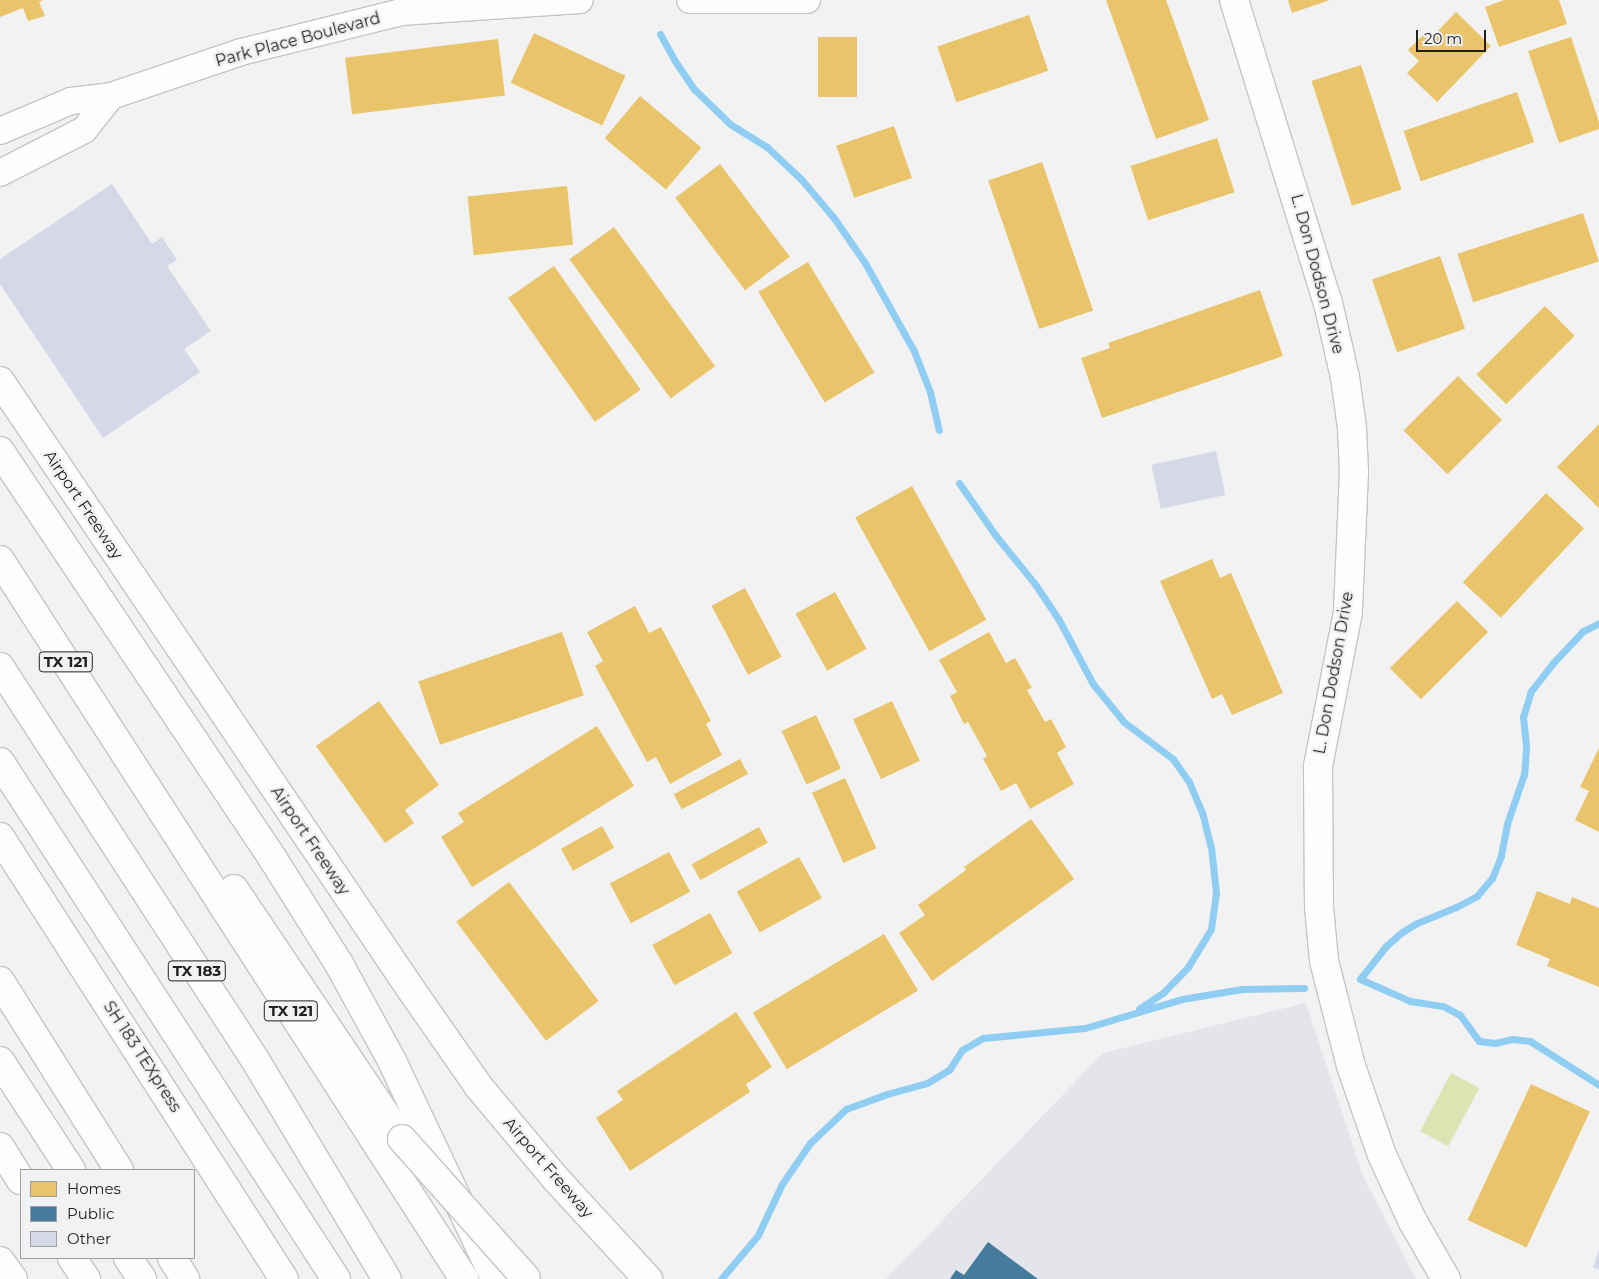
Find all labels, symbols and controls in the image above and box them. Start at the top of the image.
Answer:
street label: Park Place Boulevard [213,9,383,71]
scale bar [1419,20,1489,52]
text: 20 m [1424,29,1462,48]
street label: L. Don Dodson Drive [1286,192,1348,356]
street label: Airport Freeway [39,447,127,563]
street label: L. Don Dodson Drive [1310,590,1358,756]
road number: TX 121 [38,650,94,674]
street label: Airport Freeway [266,783,354,899]
road number: TX 183 [167,958,227,984]
street label: SH 183 TEXpress [99,998,185,1116]
road number: TX 121 [264,998,318,1024]
street label: Airport Freeway [499,1114,597,1222]
legend [20,1169,195,1259]
text: Homes [67,1179,121,1198]
text: Public [67,1204,115,1223]
text: Other [67,1229,111,1248]

